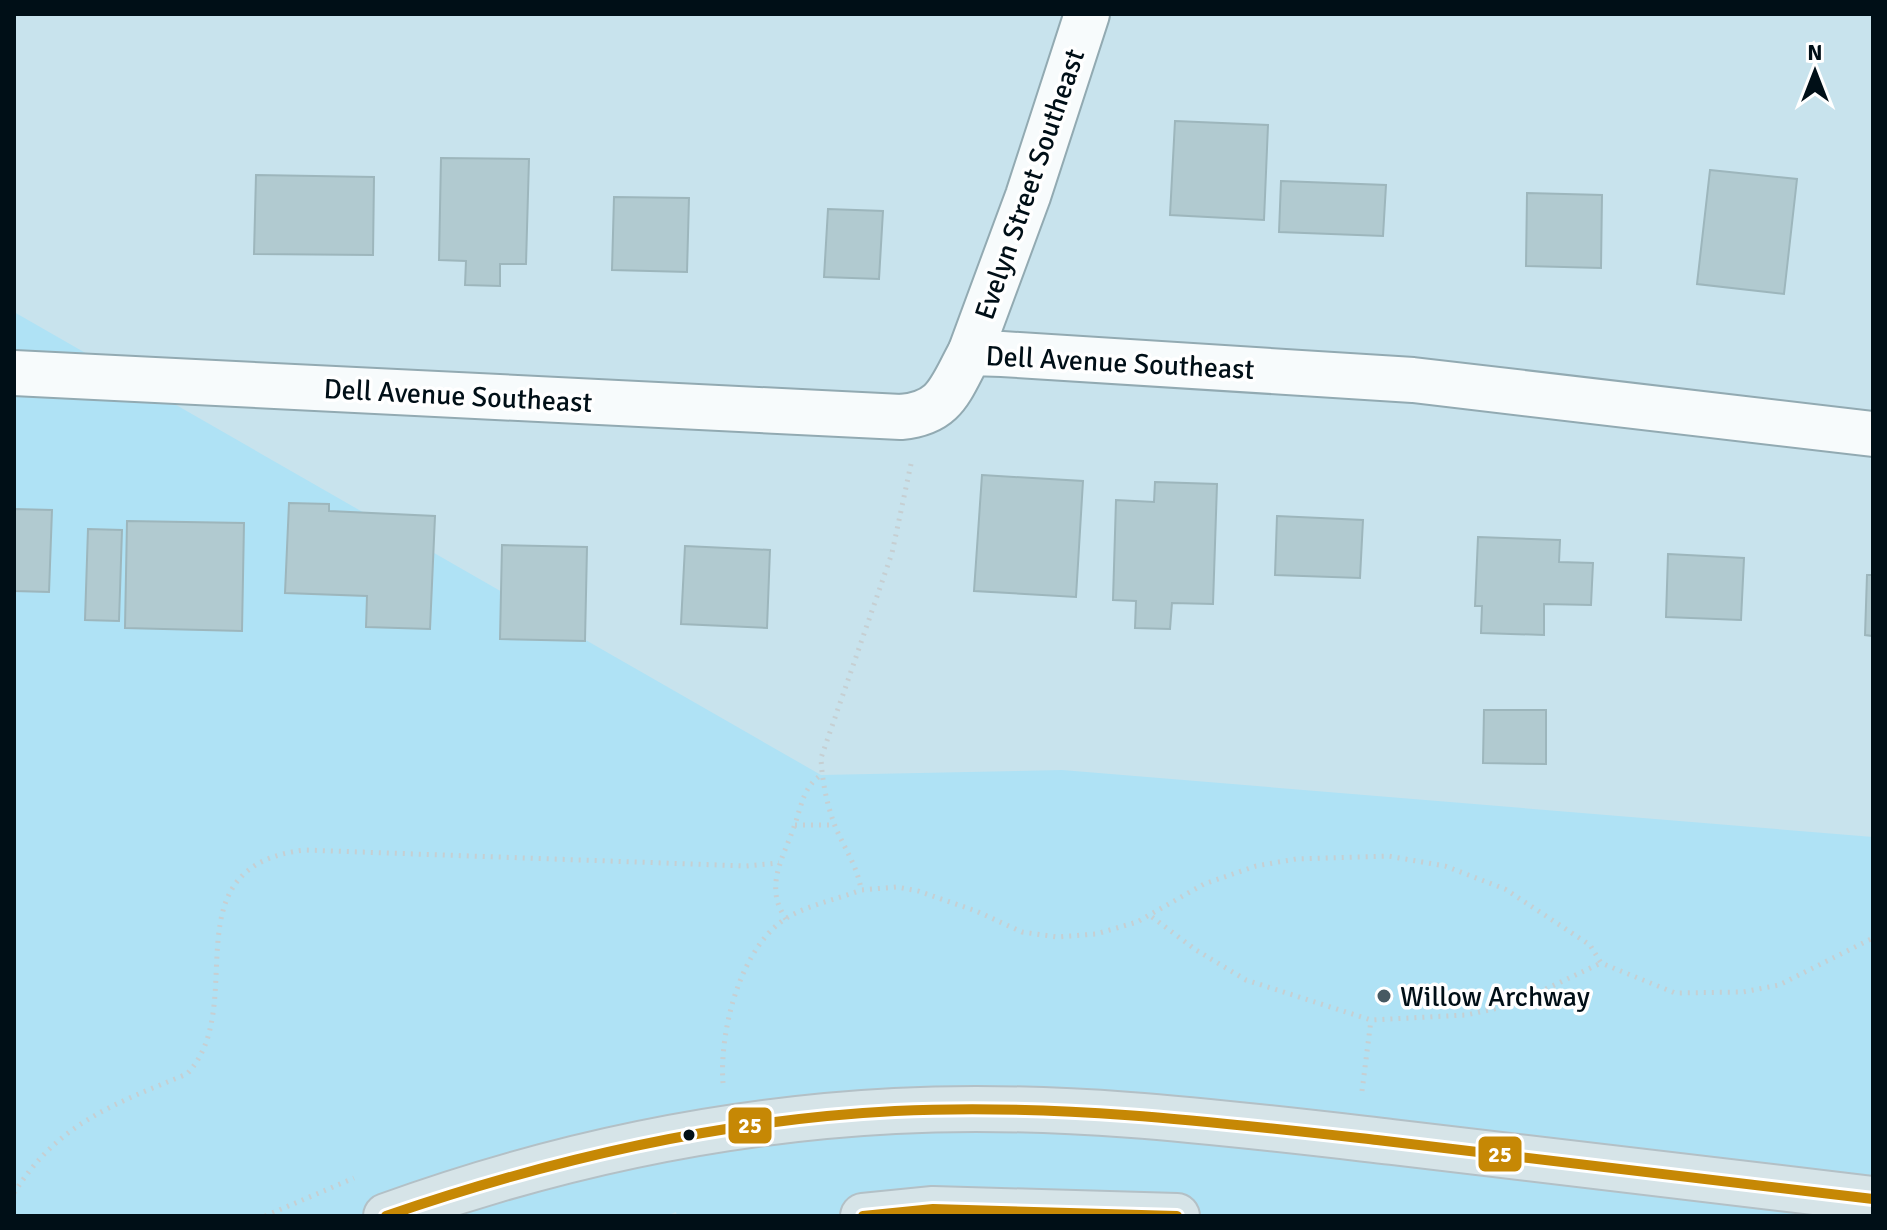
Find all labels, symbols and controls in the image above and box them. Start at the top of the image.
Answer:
north arrow [1775,32,1855,112]
text: N [1807,39,1823,66]
street label: Evelyn Street Southeast [968,44,1092,324]
street label: Dell Avenue Southeast [985,339,1255,387]
street label: Dell Avenue Southeast [323,372,593,420]
place label: Willow Archway [1400,980,1590,1014]
marker: Willow Archway [1375,987,1393,1005]
line badge: 25 [727,1106,773,1145]
text: 25 [738,1112,762,1139]
unlabelled marker [681,1127,697,1143]
line badge: 25 [1477,1135,1523,1173]
text: 25 [1488,1141,1512,1168]

